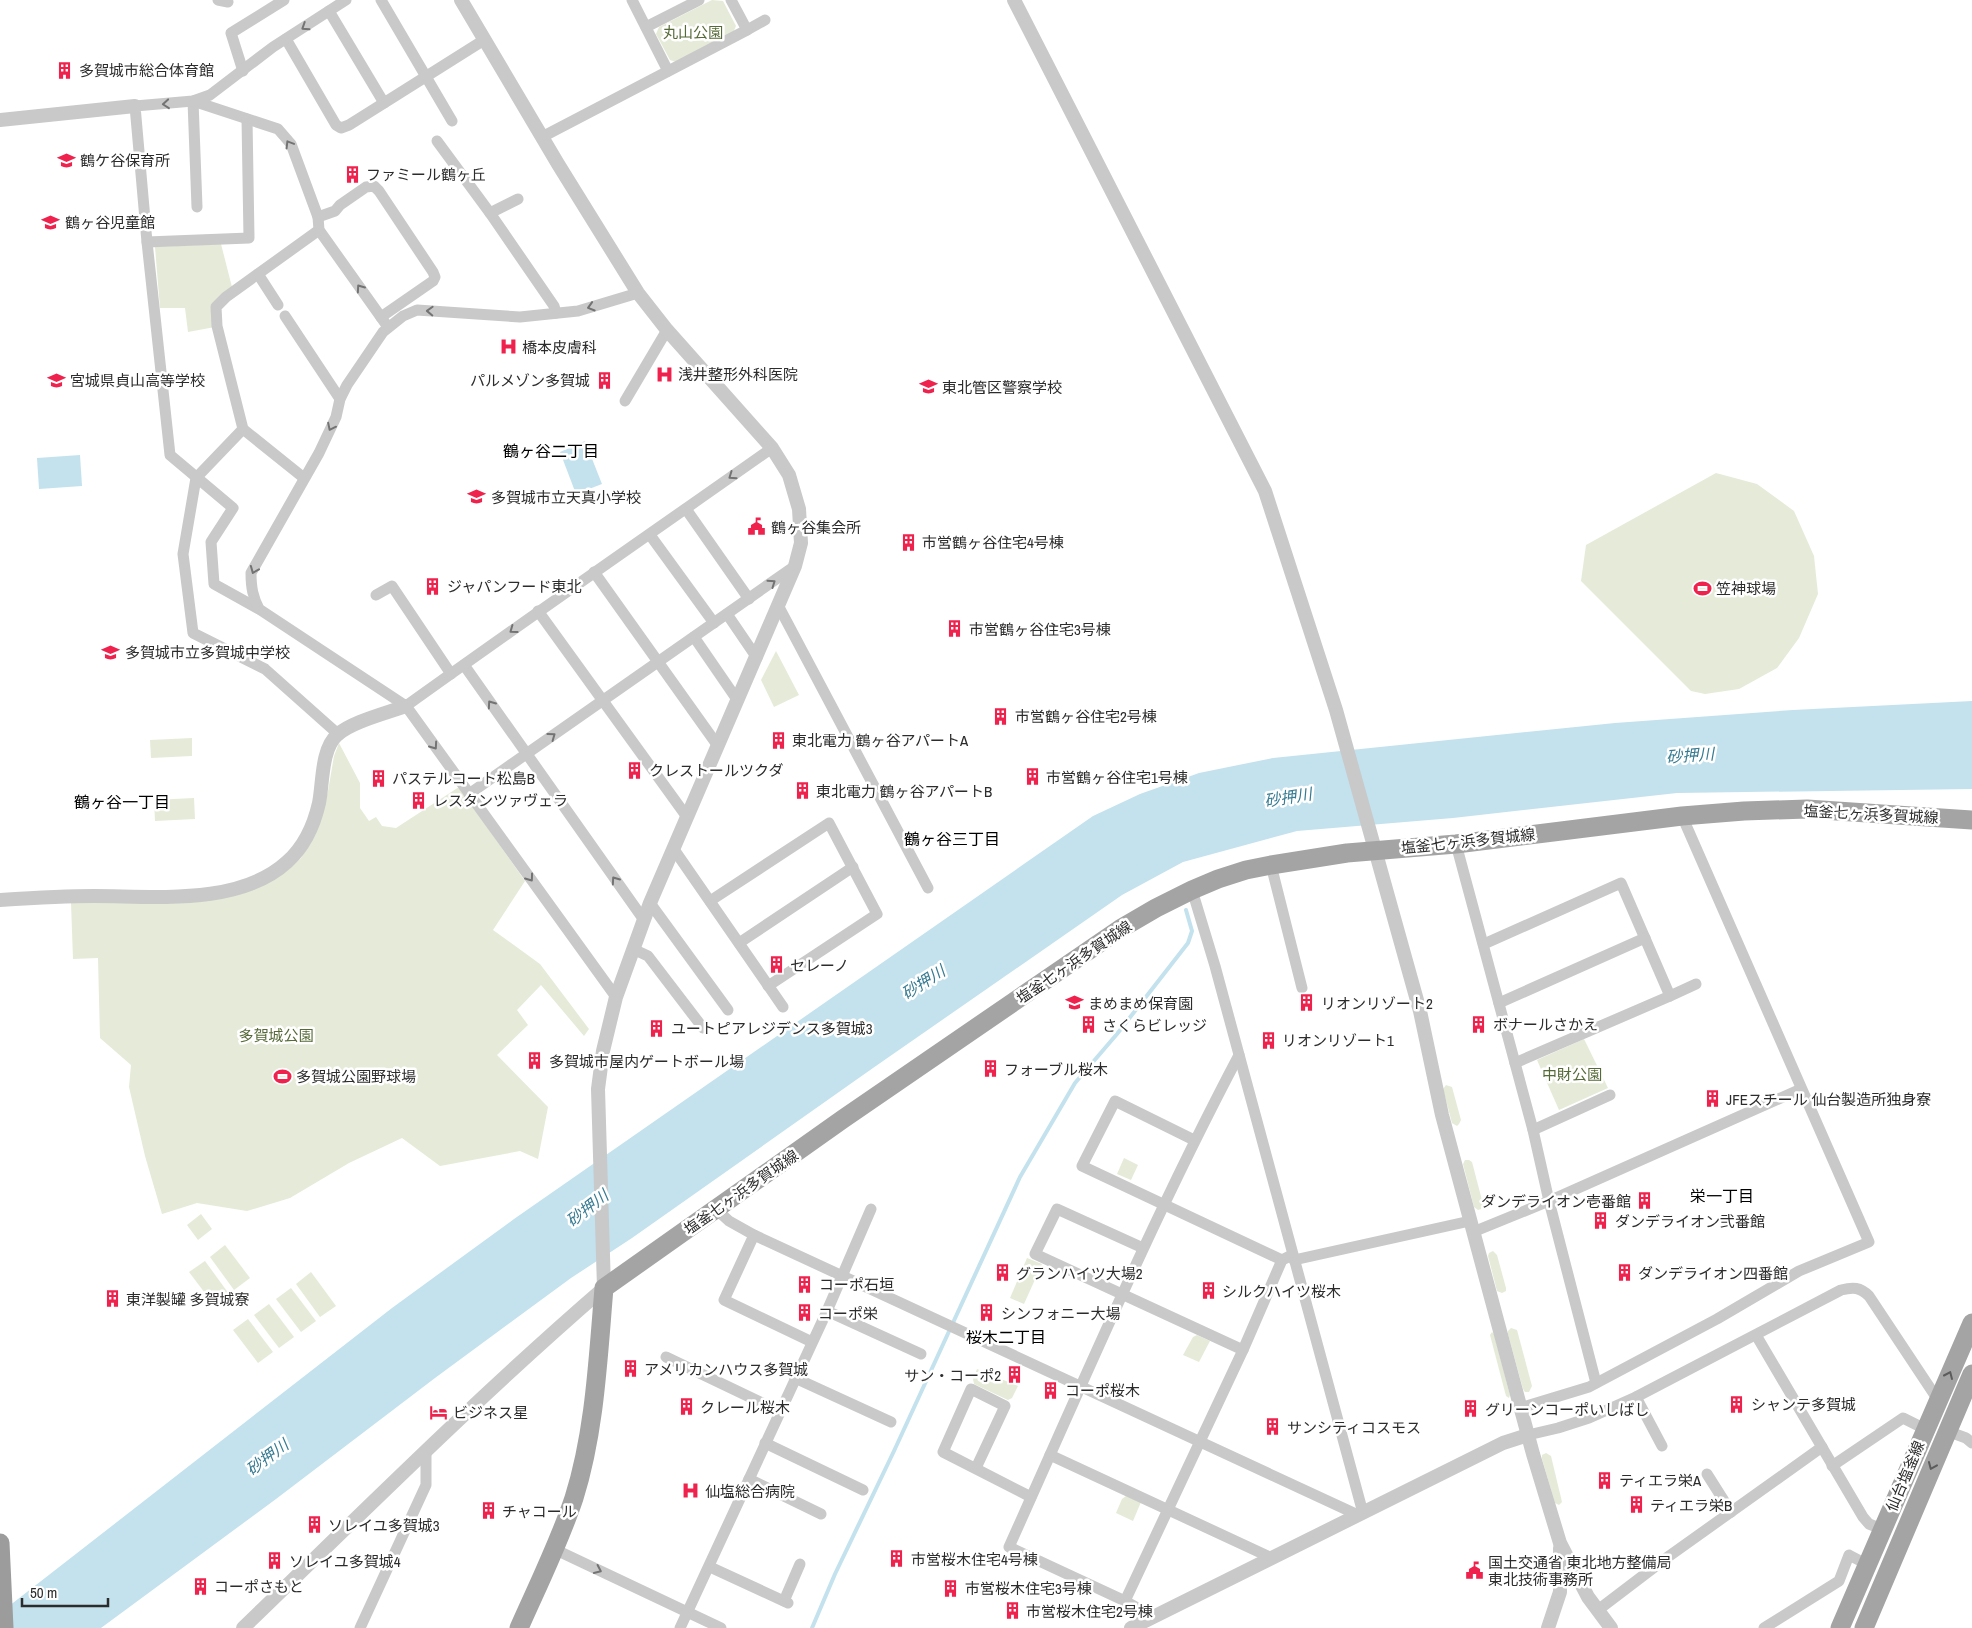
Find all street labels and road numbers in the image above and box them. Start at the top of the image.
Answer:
street label: 塩釜七ヶ浜多賀城線 [1803,800,1939,828]
street label: 塩釜七ヶ浜多賀城線 [1400,824,1536,858]
street label: 塩釜七ヶ浜多賀城線 [1012,916,1136,1008]
street label: 塩釜七ヶ浜多賀城線 [680,1145,802,1239]
street label: 仙台塩釜線 [1881,1437,1929,1515]

